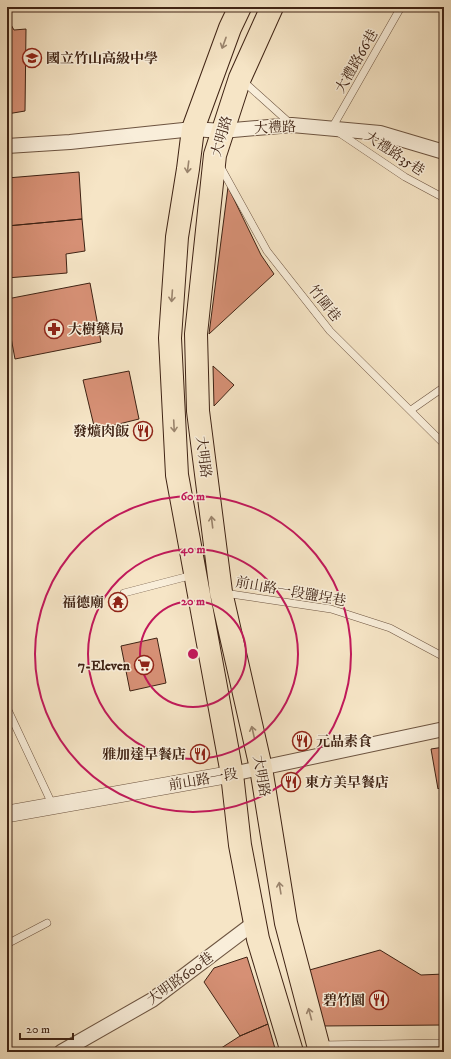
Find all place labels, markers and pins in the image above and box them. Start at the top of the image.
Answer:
school or university icon: 國立竹山高級中學 [21,47,43,69]
place label: 國立竹山高級中學 [46,50,158,68]
pharmacy icon: 大樹藥局 [43,318,65,340]
place label: 大樹藥局 [68,321,124,339]
restaurant icon: 發爌肉飯 [132,420,154,442]
place label: 發爌肉飯 [73,423,130,441]
temple icon: 福德廟 [107,591,129,613]
place label: 福德廟 [62,594,104,612]
centre of rings [186,647,200,661]
supermarket icon: 7-Eleven [133,654,155,676]
place label: 7-Eleven [78,657,131,675]
restaurant icon: 元品素食 [291,730,313,752]
place label: 元品素食 [316,733,372,751]
restaurant icon: 雅加達早餐店 [189,743,211,765]
place label: 雅加達早餐店 [102,746,186,764]
restaurant icon: 東方美早餐店 [280,771,302,793]
place label: 東方美早餐店 [305,774,389,792]
restaurant icon: 碧竹園 [368,989,390,1011]
place label: 碧竹園 [323,992,365,1010]

